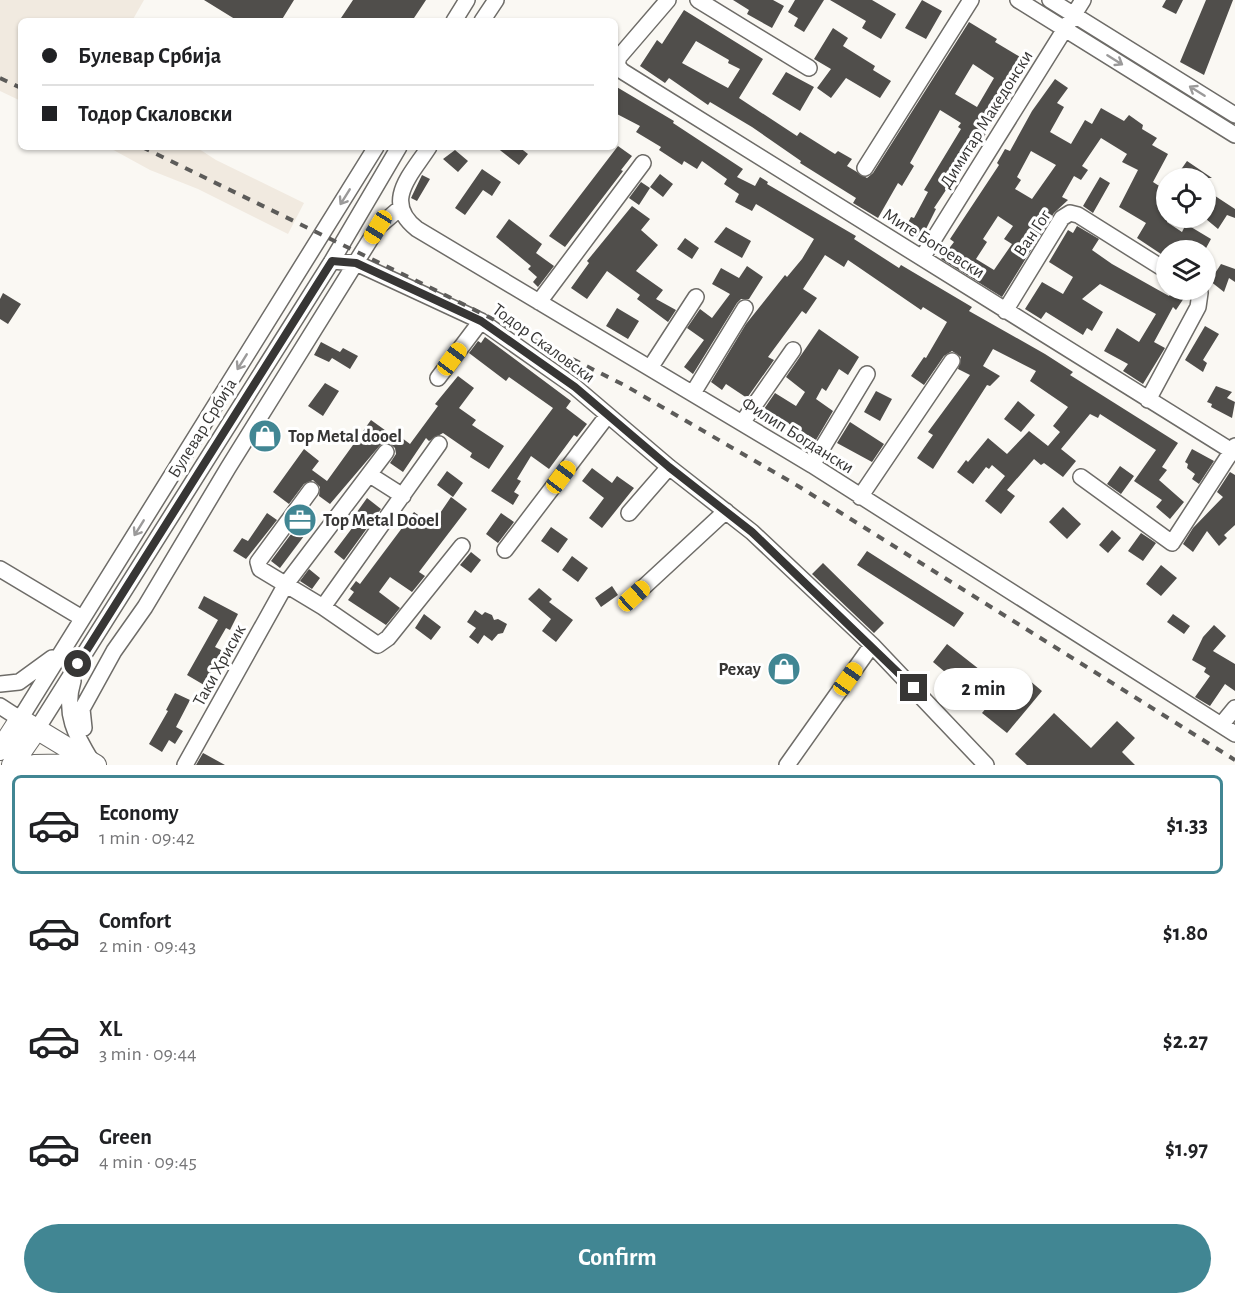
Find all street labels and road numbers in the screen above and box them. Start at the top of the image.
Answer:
street label: Димитар Македонски [937,47,1037,192]
street label: Мите Богоевски [879,205,988,282]
street label: Ван Гог [1011,206,1055,260]
street label: Тодор Скаловски [489,301,598,387]
street label: Булевар Србија [164,375,241,481]
street label: Филип Богдански [738,394,857,478]
street label: Таки Хрисик [190,621,250,709]

